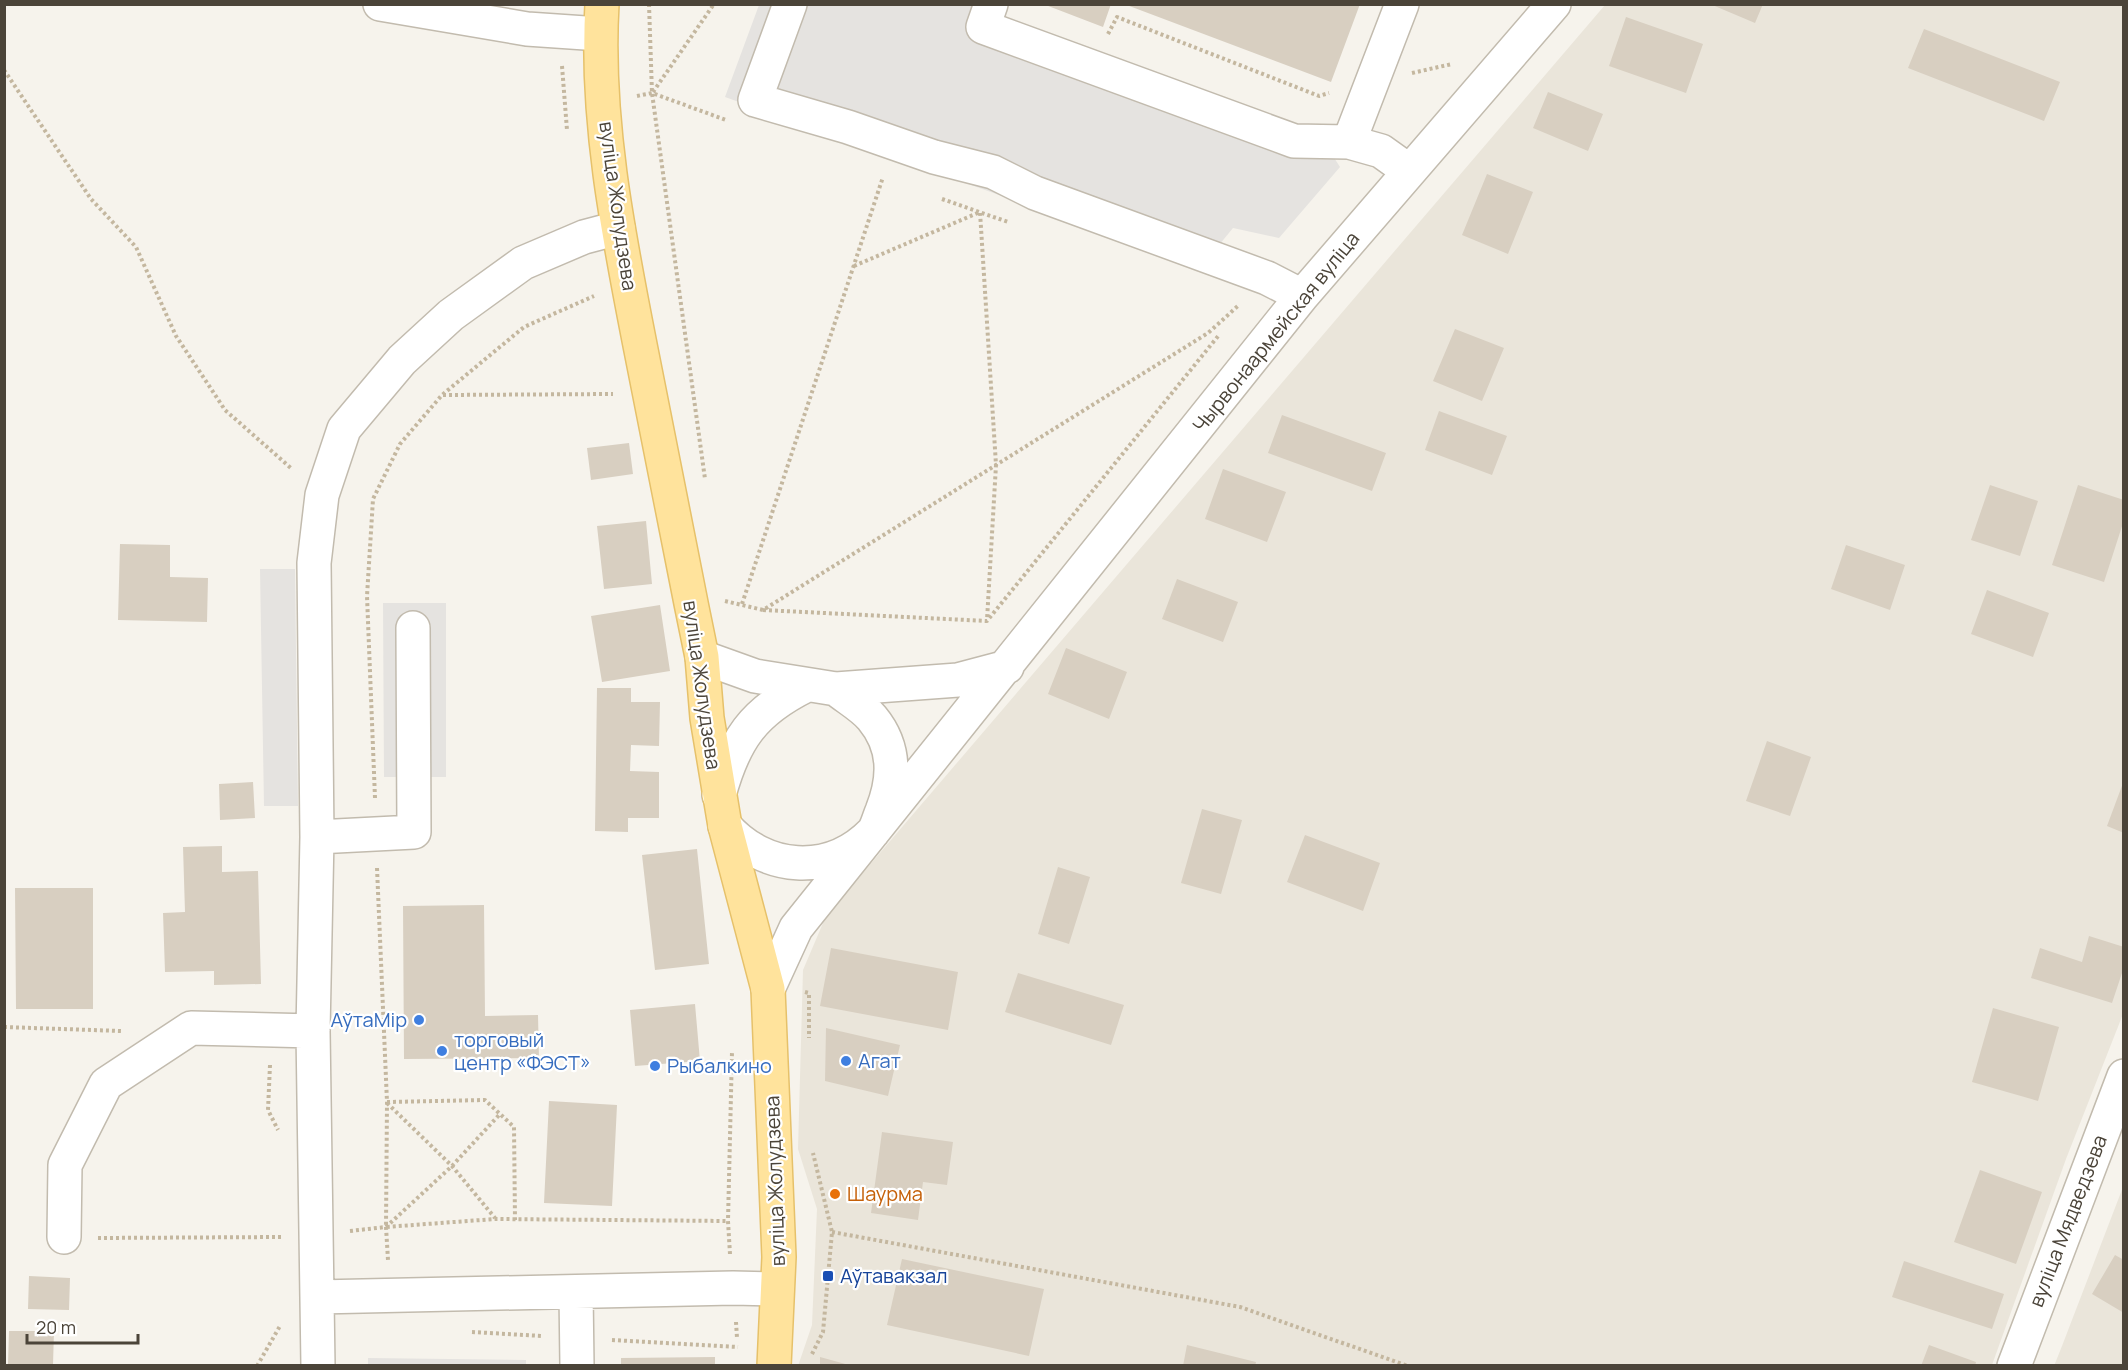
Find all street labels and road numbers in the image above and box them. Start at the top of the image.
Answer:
street label: вуліца Жолудзева [593,120,644,292]
street label: Чырвонаармейская вуліца [1186,226,1365,438]
street label: вуліца Жолудзева [677,599,728,771]
street label: вуліца Жолудзева [758,1095,791,1267]
street label: вуліца Мядведзева [2022,1131,2113,1311]

